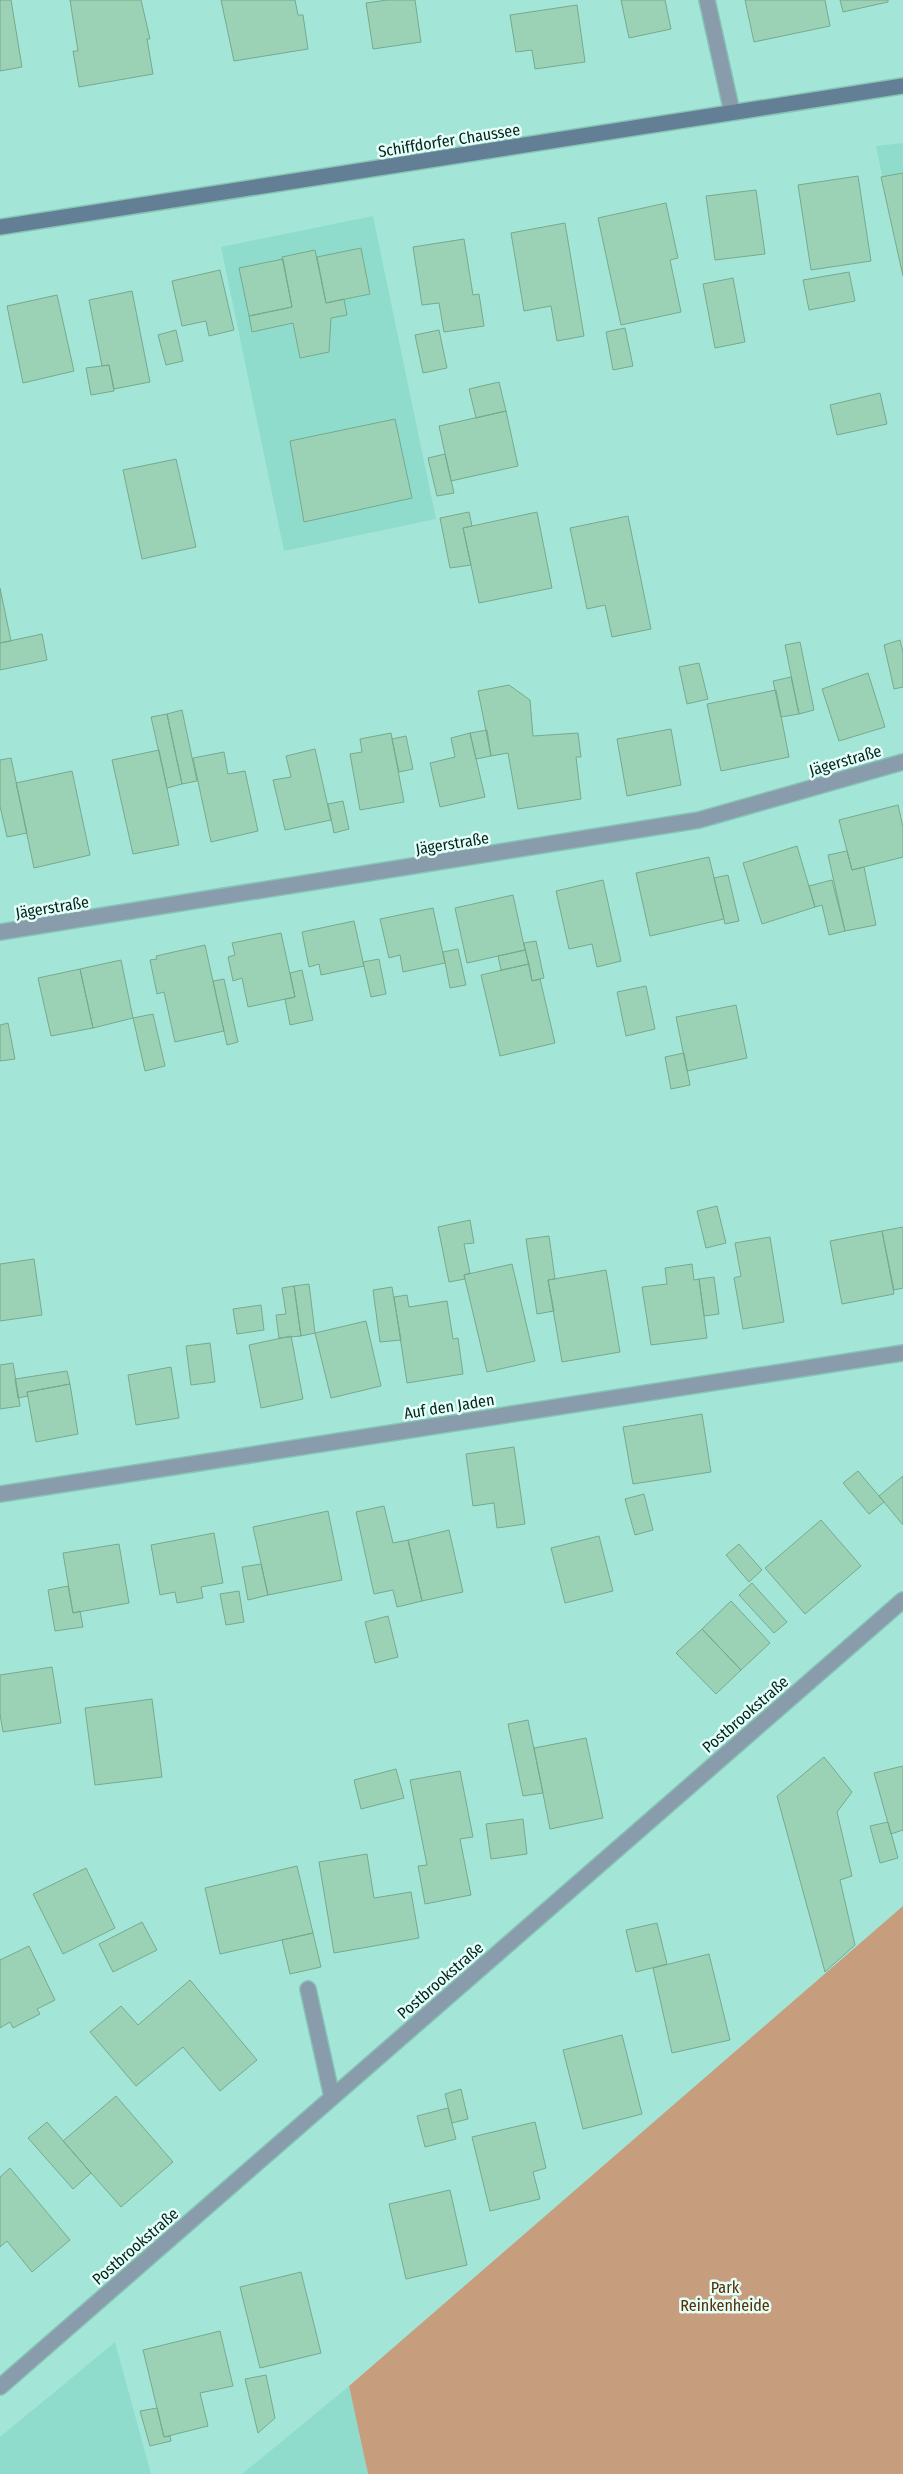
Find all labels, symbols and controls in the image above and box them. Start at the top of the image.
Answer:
street label: Schiffdorfer Chaussee [377,120,521,161]
street label: Jägerstraße [807,741,883,780]
street label: Jägerstraße [414,828,490,859]
street label: Jägerstraße [14,892,90,923]
street label: Auf den Jaden [403,1390,496,1423]
street label: Postbrookstraße [698,1672,792,1757]
street label: Postbrookstraße [393,1938,487,2023]
street label: Postbrookstraße [88,2204,182,2289]
park label: Park Reinkenheide [680,2278,770,2315]

